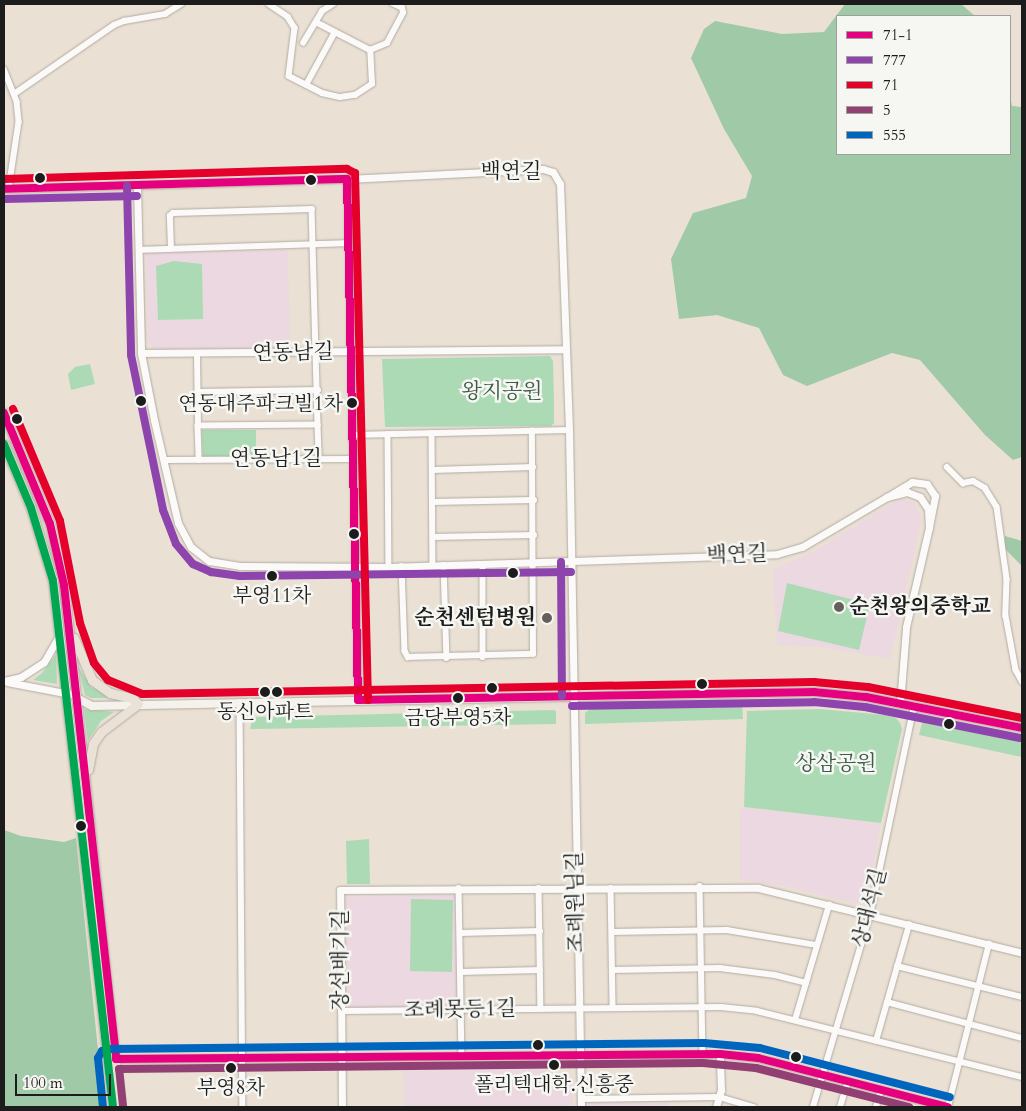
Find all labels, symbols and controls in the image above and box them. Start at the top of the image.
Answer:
legend [836,15,1011,155]
text: 71-1 [883,25,913,45]
text: 777 [883,50,906,70]
text: 71 [883,75,898,95]
text: 5 [883,100,891,120]
text: 555 [883,125,906,145]
street label: 백연길 [481,159,541,185]
unlabelled marker [35,173,45,183]
unlabelled marker [306,175,316,185]
street label: 연동남길 [252,340,334,366]
park label: 왕지공원 [461,379,543,405]
place label: 연동대주파크빌1차 [178,391,343,415]
unlabelled marker [136,396,146,406]
marker: 연동대주파크빌1차 [347,398,357,408]
unlabelled marker [12,414,22,424]
street label: 연동남1길 [230,446,322,472]
unlabelled marker [349,529,359,539]
street label: 백연길 [706,541,768,569]
unlabelled marker [508,568,518,578]
marker: 부영11차 [267,571,277,581]
place label: 부영11차 [233,583,311,607]
place label: 순천왕의중학교 [849,594,991,620]
marker: 순천왕의중학교 [833,601,845,613]
place label: 순천센텀병원 [414,605,536,631]
marker: 순천센텀병원 [540,611,554,625]
unlabelled marker [697,679,707,689]
unlabelled marker [487,683,497,693]
marker: 동신아파트 [260,687,270,697]
unlabelled marker [272,687,282,697]
marker: 금당부영5차 [453,693,463,703]
place label: 동신아파트 [217,699,313,723]
place label: 금당부영5차 [405,705,511,729]
unlabelled marker [944,719,954,729]
park label: 상삼공원 [795,751,877,777]
unlabelled marker [76,821,86,831]
street label: 조례원님길 [563,851,589,953]
street label: 상대석길 [848,866,892,950]
street label: 장선배기길 [328,909,354,1011]
street label: 조례못등1길 [404,996,516,1024]
unlabelled marker [533,1040,543,1050]
unlabelled marker [791,1052,801,1062]
marker: 폴리텍대학.신흥중 [549,1060,559,1070]
marker: 부영8차 [226,1063,236,1073]
scale bar [18,1064,114,1096]
place label: 폴리텍대학.신흥중 [474,1072,634,1096]
text: 100 m [23,1073,63,1093]
place label: 부영8차 [197,1075,265,1099]

